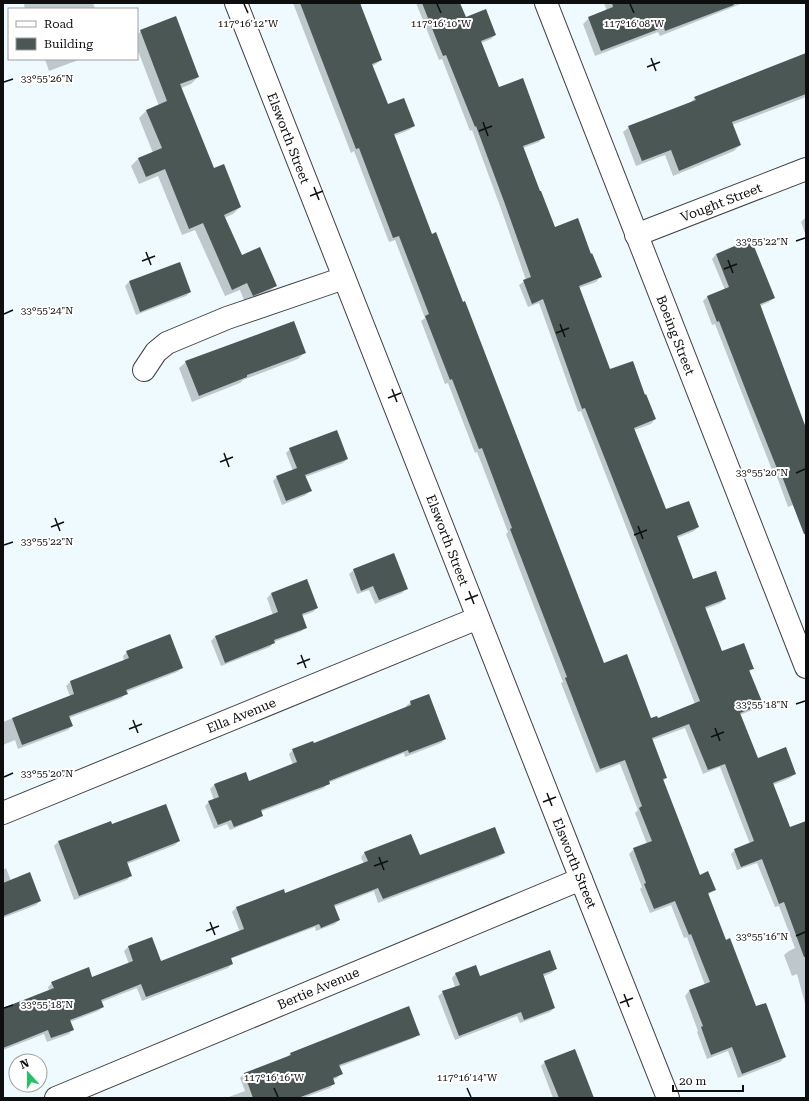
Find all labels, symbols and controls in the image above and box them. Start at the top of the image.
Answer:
legend [8,8,138,60]
text: Road [44,17,74,31]
text: 117°16'12"W [218,18,279,29]
text: 117°16'10"W [411,18,472,29]
text: 117°16'08"W [604,18,665,29]
text: Building [44,37,93,51]
text: 33°55'26"N [21,73,73,84]
street label: Elsworth Street [264,91,313,186]
street label: Vought Street [679,180,764,225]
text: 33°55'22"N [736,236,788,247]
street label: Boeing Street [653,293,698,377]
text: 33°55'24"N [21,305,73,316]
text: 33°55'20"N [736,467,788,478]
street label: Elsworth Street [423,493,472,588]
text: 33°55'22"N [21,536,73,547]
street label: Ella Avenue [204,695,278,736]
text: 33°55'18"N [736,699,788,710]
text: 33°55'20"N [21,768,73,779]
street label: Elsworth Street [550,816,600,911]
text: 33°55'16"N [736,931,788,942]
street label: Bertie Avenue [275,964,361,1012]
text: 33°55'18"N [21,999,73,1010]
north arrow [8,1053,48,1093]
text: N [18,1056,31,1072]
scale bar [673,1067,743,1093]
text: 117°16'16"W [244,1072,305,1083]
text: 117°16'14"W [437,1072,498,1083]
text: 20 m [679,1074,706,1088]

